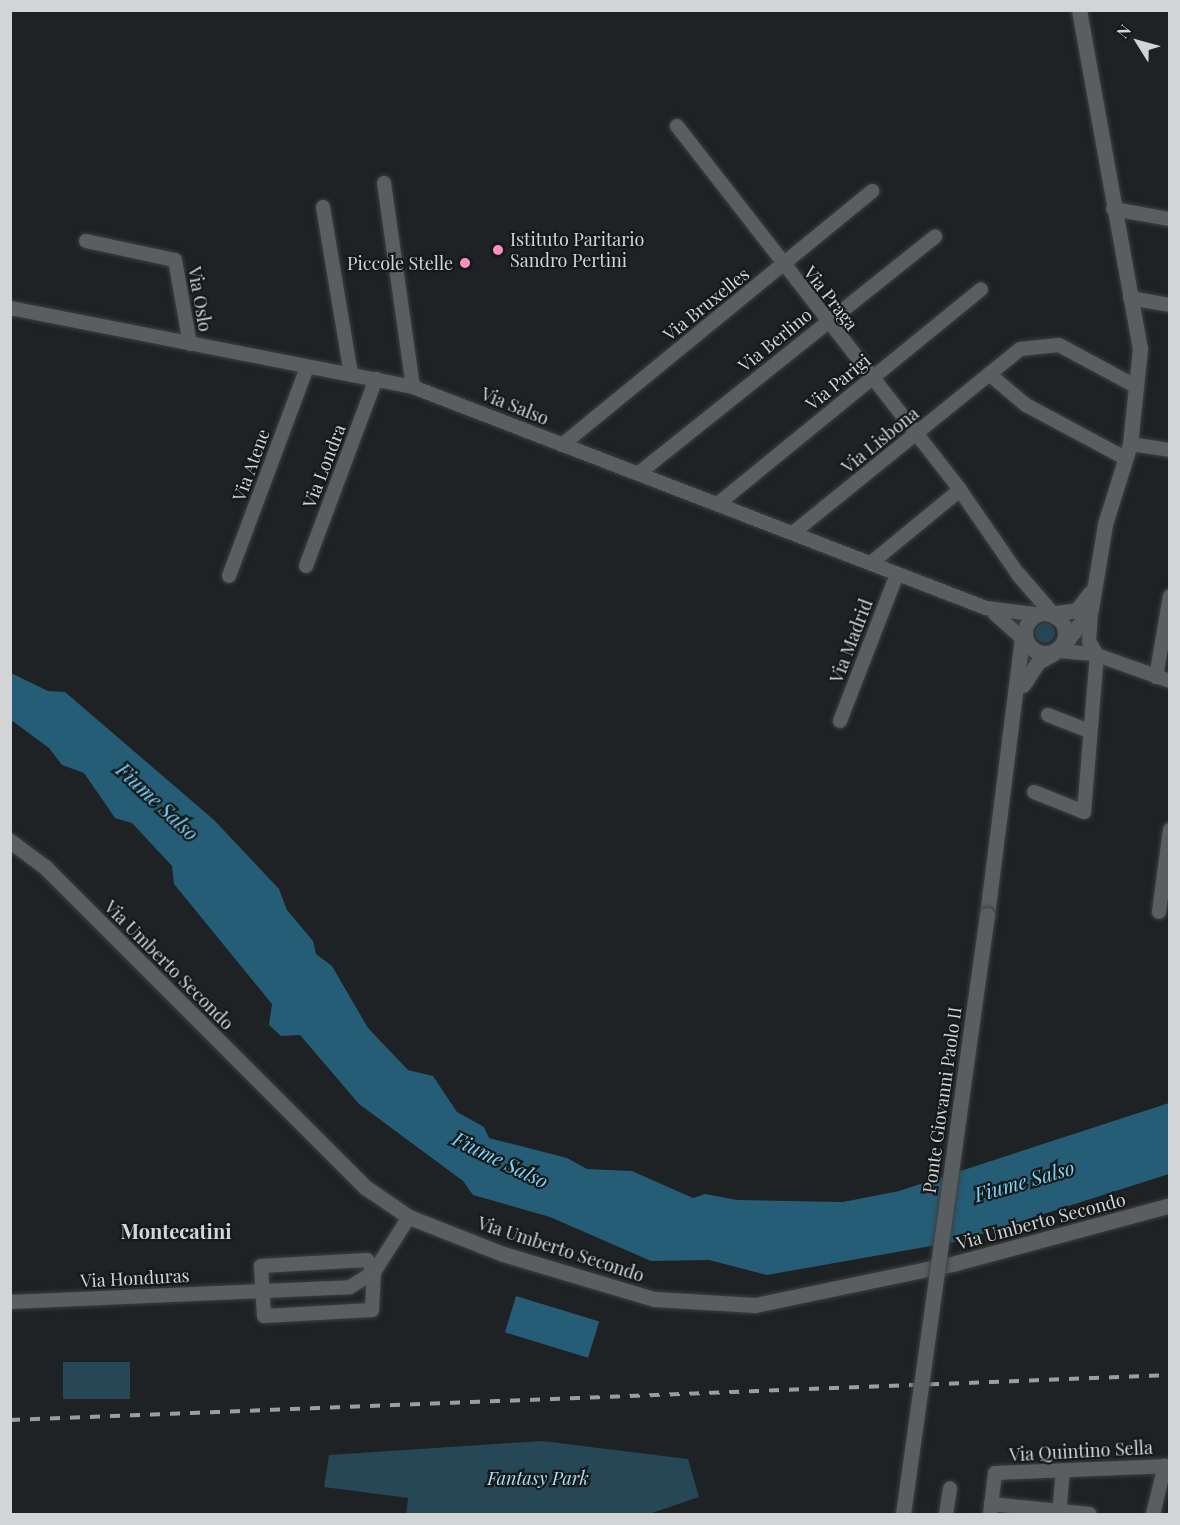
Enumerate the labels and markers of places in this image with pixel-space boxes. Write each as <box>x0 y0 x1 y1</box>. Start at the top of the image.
place label: Istituto Paritario Sandro Pertini <box>510 229 644 272</box>
marker: Istituto Paritario Sandro Pertini <box>491 243 505 257</box>
place label: Piccole Stelle <box>347 252 453 274</box>
marker: Piccole Stelle <box>458 256 472 270</box>

